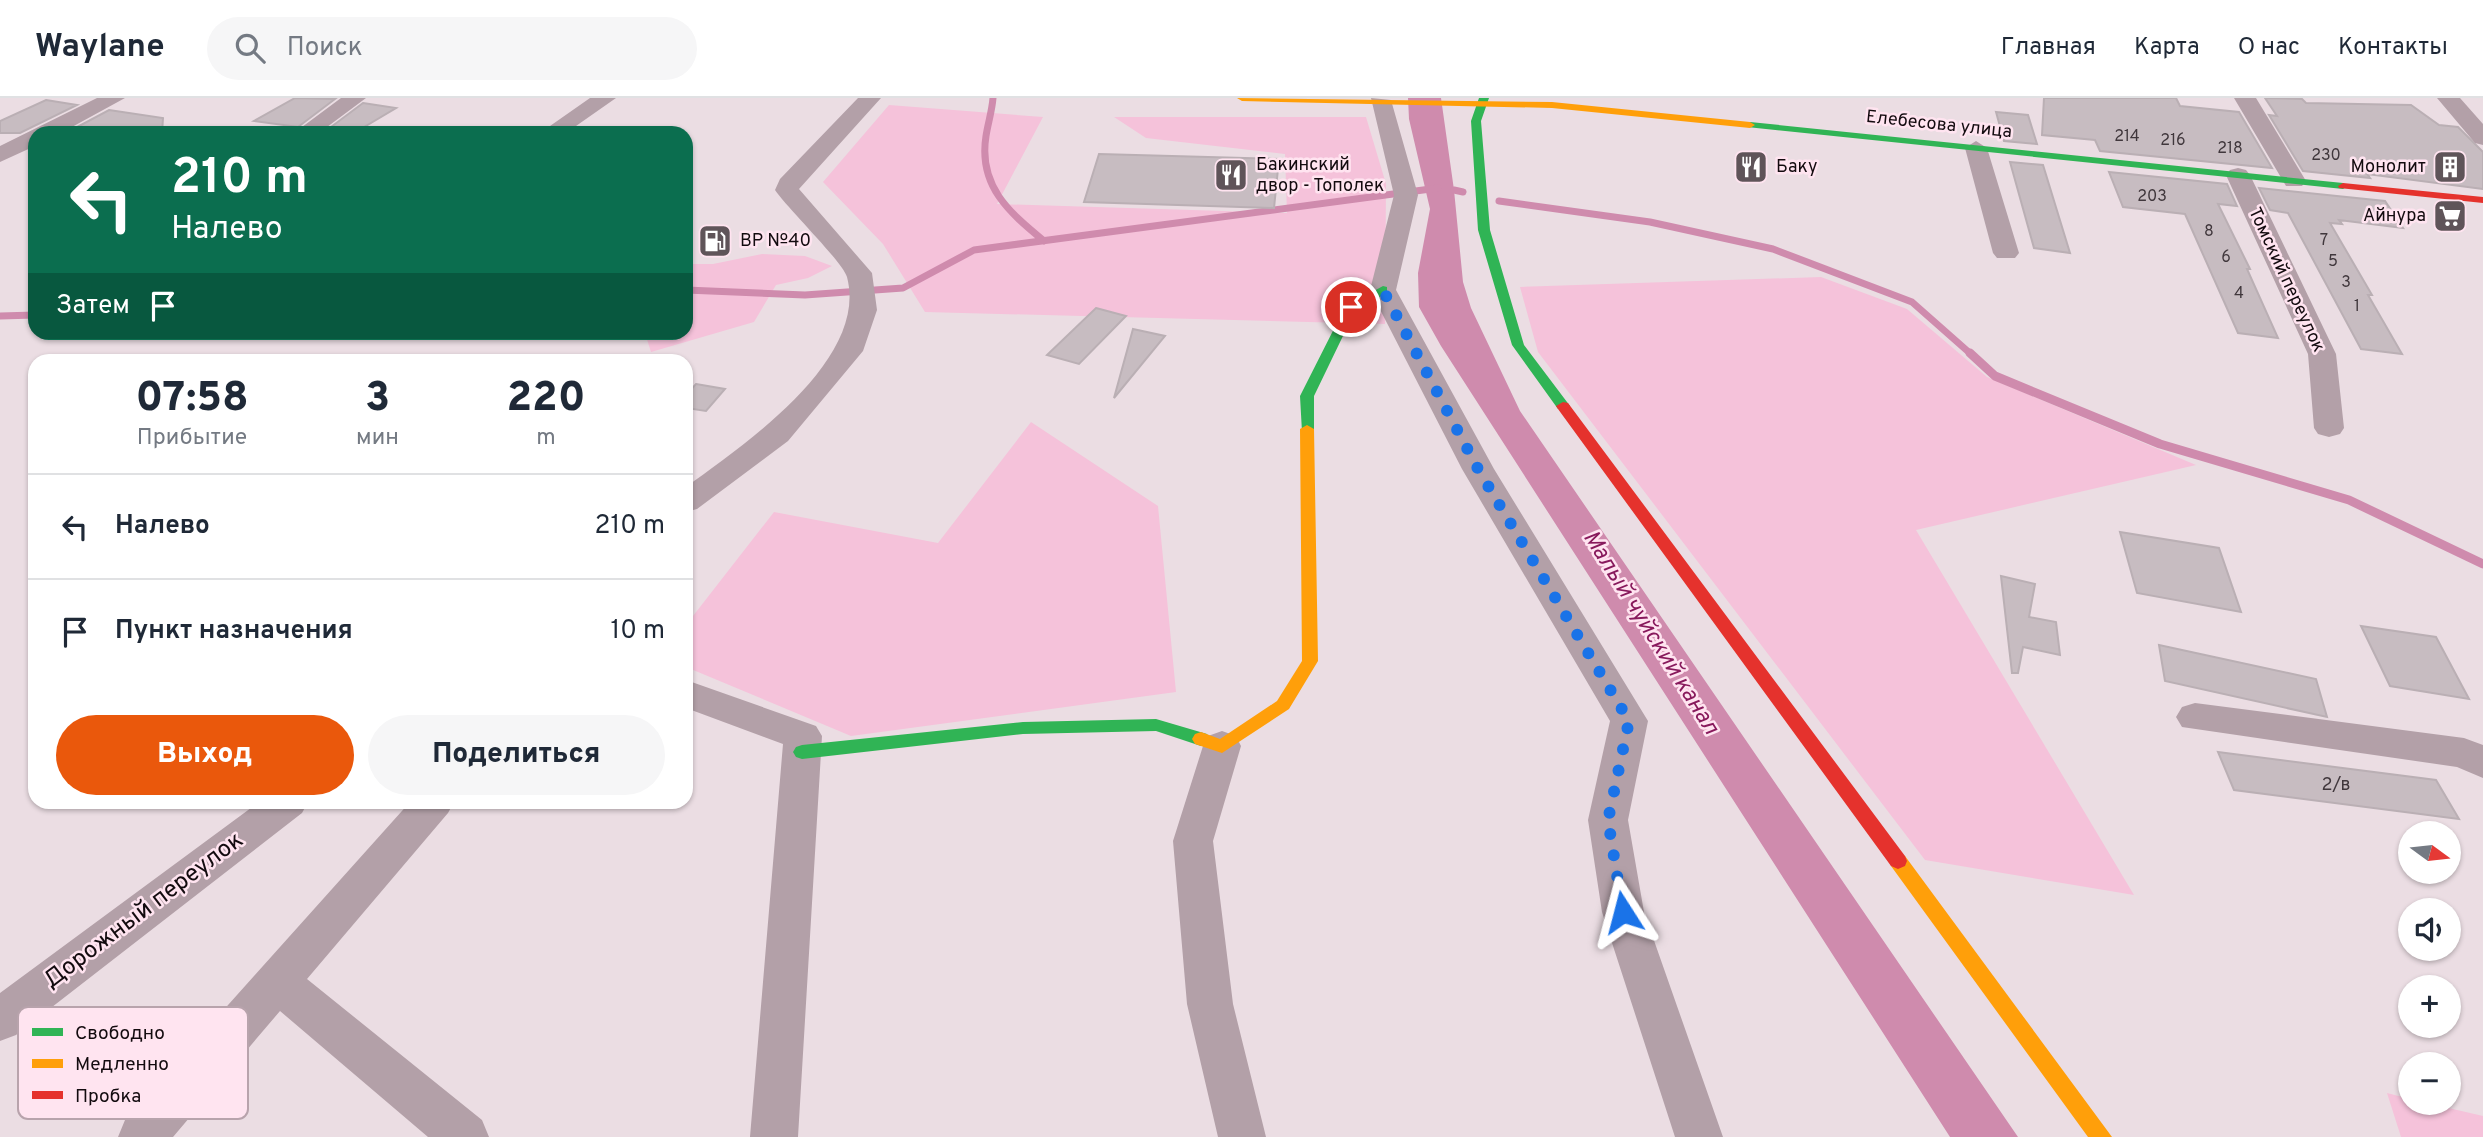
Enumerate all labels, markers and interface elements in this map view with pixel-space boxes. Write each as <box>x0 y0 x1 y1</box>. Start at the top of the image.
search box <box>207 17 697 80</box>
text: Waylane <box>35 27 165 69</box>
icon: search <box>231 29 269 67</box>
text: Поиск <box>287 32 363 65</box>
text: Главная <box>2001 33 2096 63</box>
text: Карта <box>2134 33 2200 63</box>
text: О нас <box>2238 33 2300 63</box>
text: Контакты <box>2338 33 2448 63</box>
street label: Елебесова улица <box>1865 106 2013 144</box>
house number: 214 <box>2114 127 2140 147</box>
house number: 216 <box>2160 131 2186 151</box>
house number: 218 <box>2217 139 2243 159</box>
house number: 230 <box>2311 146 2341 166</box>
restaurant icon: Баку <box>1732 148 1770 186</box>
building icon: Монолит <box>2431 148 2469 186</box>
text: 210 m <box>171 149 308 211</box>
icon: left <box>56 154 147 245</box>
place label: Бакинский двор - Тополек <box>1256 154 1384 198</box>
restaurant icon: Бакинский двор - Тополек <box>1212 156 1250 194</box>
place label: Баку <box>1776 156 1817 179</box>
place label: Монолит <box>2351 156 2426 179</box>
house number: 203 <box>2137 187 2167 207</box>
supermarket icon: Айнура <box>2431 197 2469 235</box>
street label: Томский переулок <box>2242 204 2330 356</box>
place label: Айнура <box>2363 205 2426 228</box>
text: Налево <box>171 210 283 250</box>
fuel station icon: BP №40 <box>696 222 734 260</box>
house number: 8 <box>2204 222 2214 242</box>
place label: BP №40 <box>740 230 811 253</box>
house number: 7 <box>2320 231 2328 251</box>
house number: 6 <box>2221 248 2231 268</box>
house number: 5 <box>2328 252 2338 272</box>
house number: 3 <box>2341 273 2351 293</box>
pin <box>1321 277 1381 337</box>
house number: 4 <box>2234 284 2244 304</box>
icon: arrive <box>144 287 182 325</box>
icon: arrive <box>1332 288 1370 326</box>
text: Затем <box>56 290 130 323</box>
house number: 1 <box>2354 297 2360 317</box>
text: 07:58 <box>135 373 249 426</box>
text: 3 <box>365 373 390 426</box>
text: 220 <box>506 373 586 426</box>
text: Прибытие <box>137 424 247 453</box>
text: мин <box>356 424 399 453</box>
text: m <box>536 424 556 453</box>
icon: left <box>56 508 94 546</box>
text: Налево <box>115 510 210 543</box>
text: 210 m <box>595 510 665 543</box>
water label: Малый чуйский канал <box>1575 526 1725 741</box>
icon: arrive <box>56 613 94 651</box>
text: Пункт назначения <box>115 615 353 648</box>
text: 10 m <box>610 615 665 648</box>
button: Выход <box>56 715 354 795</box>
button: Поделиться <box>368 715 665 795</box>
house number: 2/в <box>2321 774 2351 797</box>
north arrow <box>2398 821 2460 884</box>
map controls <box>2398 821 2461 1115</box>
street label: Дорожный переулок <box>38 826 250 996</box>
position arrow <box>1586 875 1660 949</box>
button: sound <box>2398 898 2461 961</box>
button: + <box>2398 975 2461 1038</box>
legend <box>18 1007 248 1119</box>
text: Свободно <box>75 1022 165 1046</box>
button: − <box>2398 1052 2461 1115</box>
text: Медленно <box>75 1053 169 1077</box>
text: Пробка <box>75 1085 141 1109</box>

